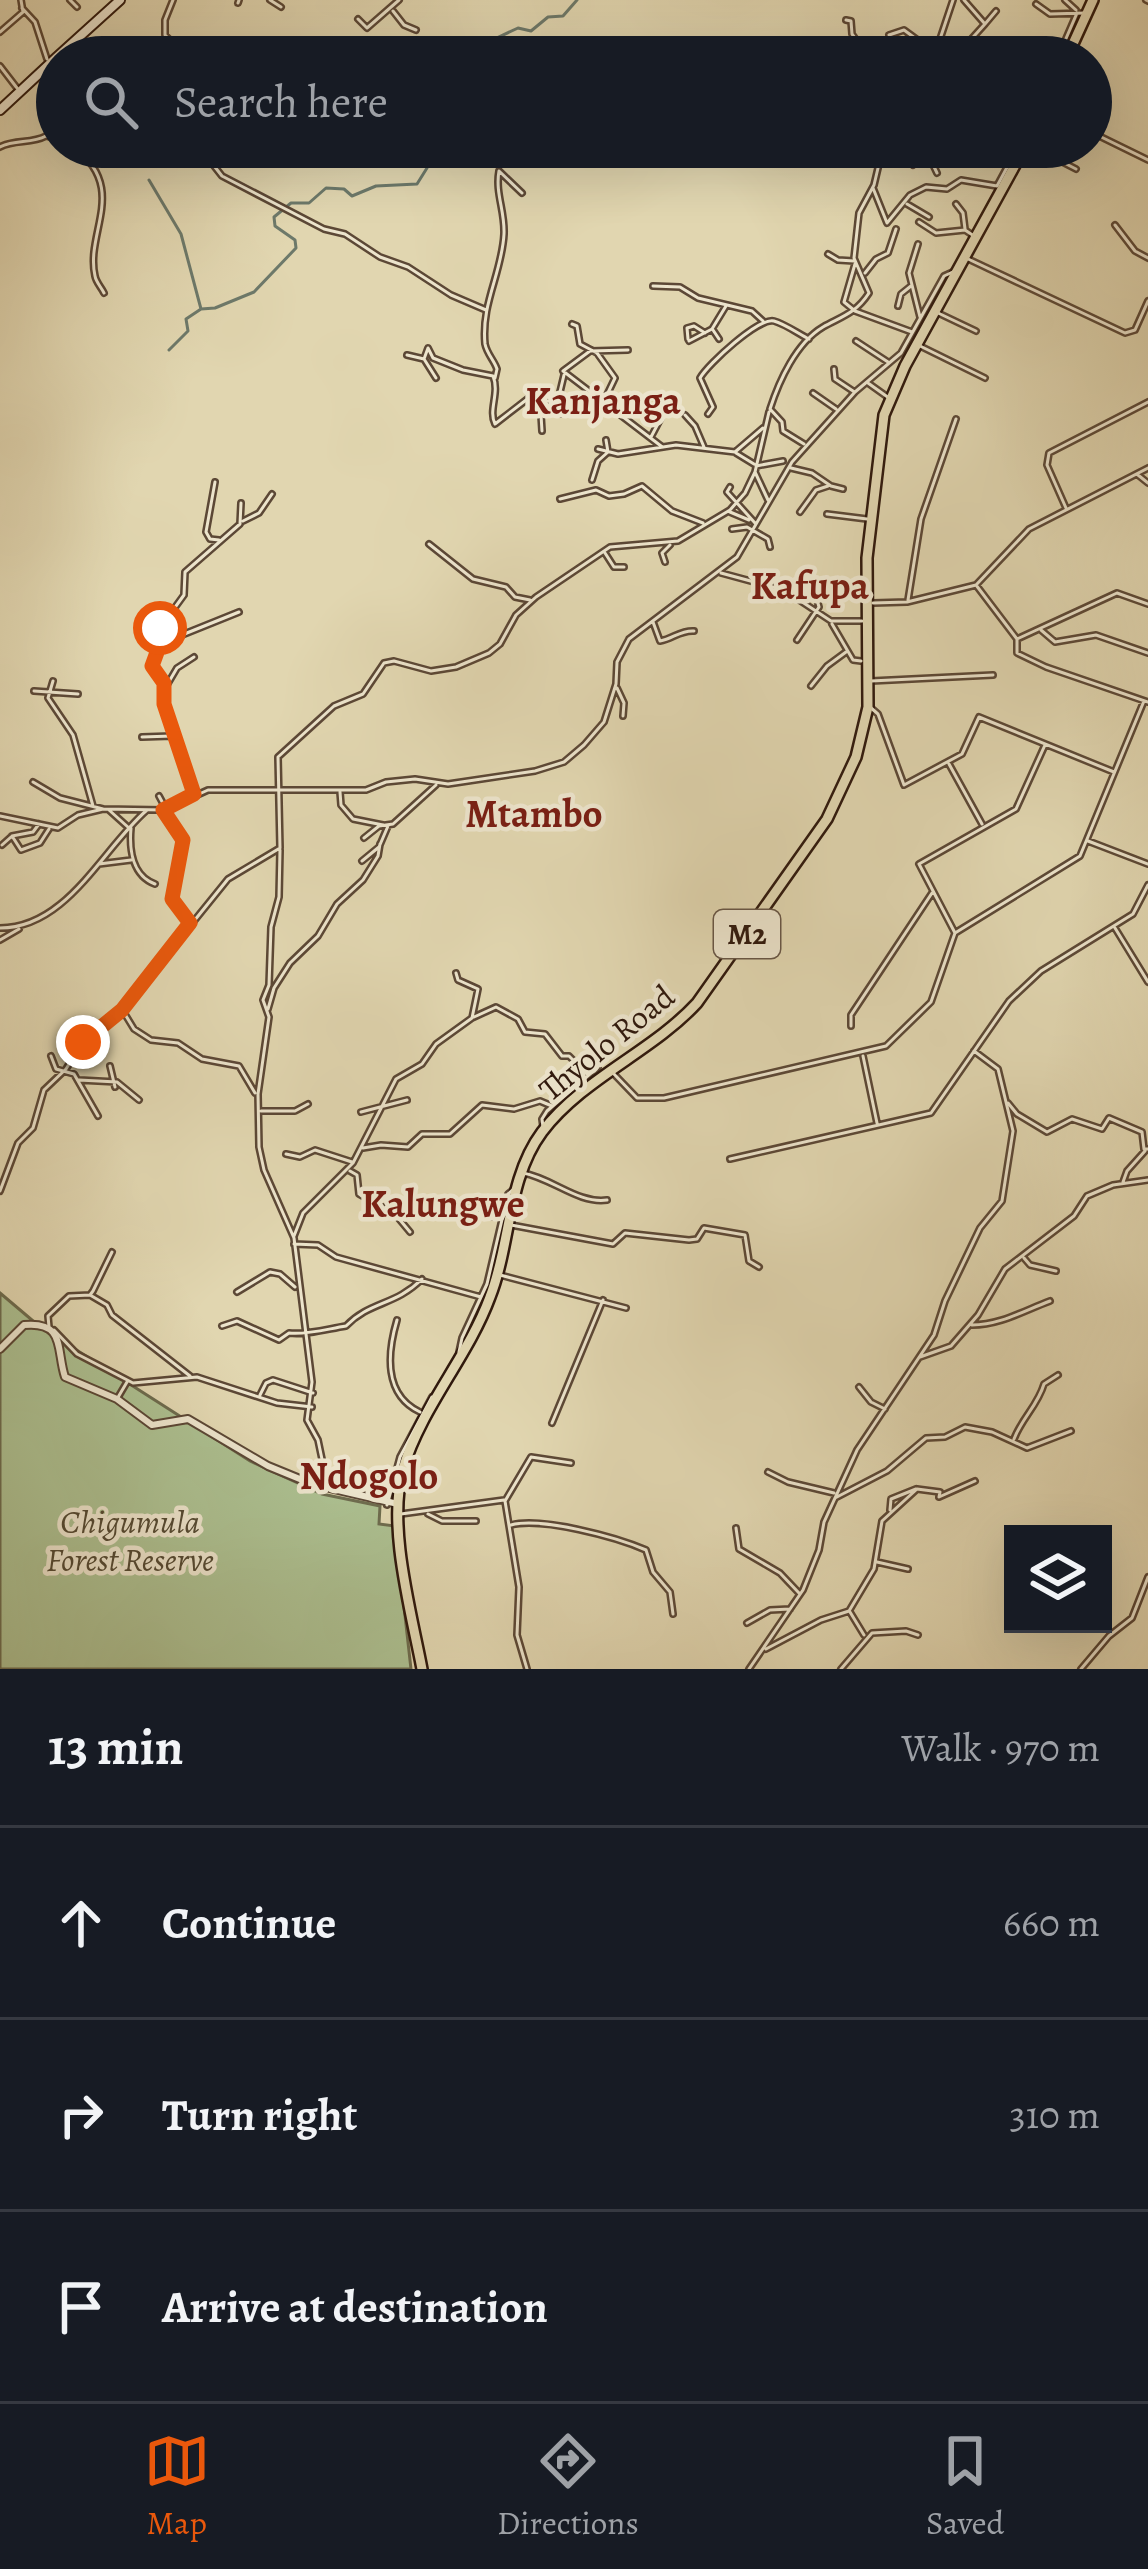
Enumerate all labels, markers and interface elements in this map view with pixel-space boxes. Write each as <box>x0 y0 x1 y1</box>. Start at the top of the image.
search box <box>36 36 1112 168</box>
icon: search <box>78 69 144 135</box>
text: Search here <box>174 71 388 133</box>
district label: Kanjanga <box>525 374 681 427</box>
district label: Kafupa <box>751 559 869 612</box>
route start <box>133 601 187 655</box>
district label: Mtambo <box>465 787 603 840</box>
road number: M2 <box>714 910 780 958</box>
street label: Thyolo Road <box>529 974 684 1111</box>
route end <box>56 1015 110 1069</box>
district label: Kalungwe <box>361 1177 525 1230</box>
district label: Ndogolo <box>300 1449 438 1502</box>
park label: Chigumula Forest Reserve <box>46 1499 214 1582</box>
map controls <box>1004 1525 1112 1633</box>
button: layers <box>1004 1525 1112 1633</box>
text: 13 min <box>48 1712 183 1782</box>
text: Walk · 970 m <box>901 1721 1100 1774</box>
icon: ahead <box>48 1890 114 1956</box>
text: Continue <box>162 1892 336 1954</box>
text: 660 m <box>1003 1896 1100 1949</box>
icon: right <box>48 2082 114 2148</box>
text: Turn right <box>162 2084 357 2146</box>
text: 310 m <box>1009 2088 1100 2141</box>
icon: arrive <box>48 2274 114 2340</box>
text: Arrive at destination <box>162 2276 548 2338</box>
tab: Map <box>144 2428 210 2545</box>
tab: Directions <box>497 2428 639 2545</box>
tab: Saved <box>926 2428 1004 2545</box>

